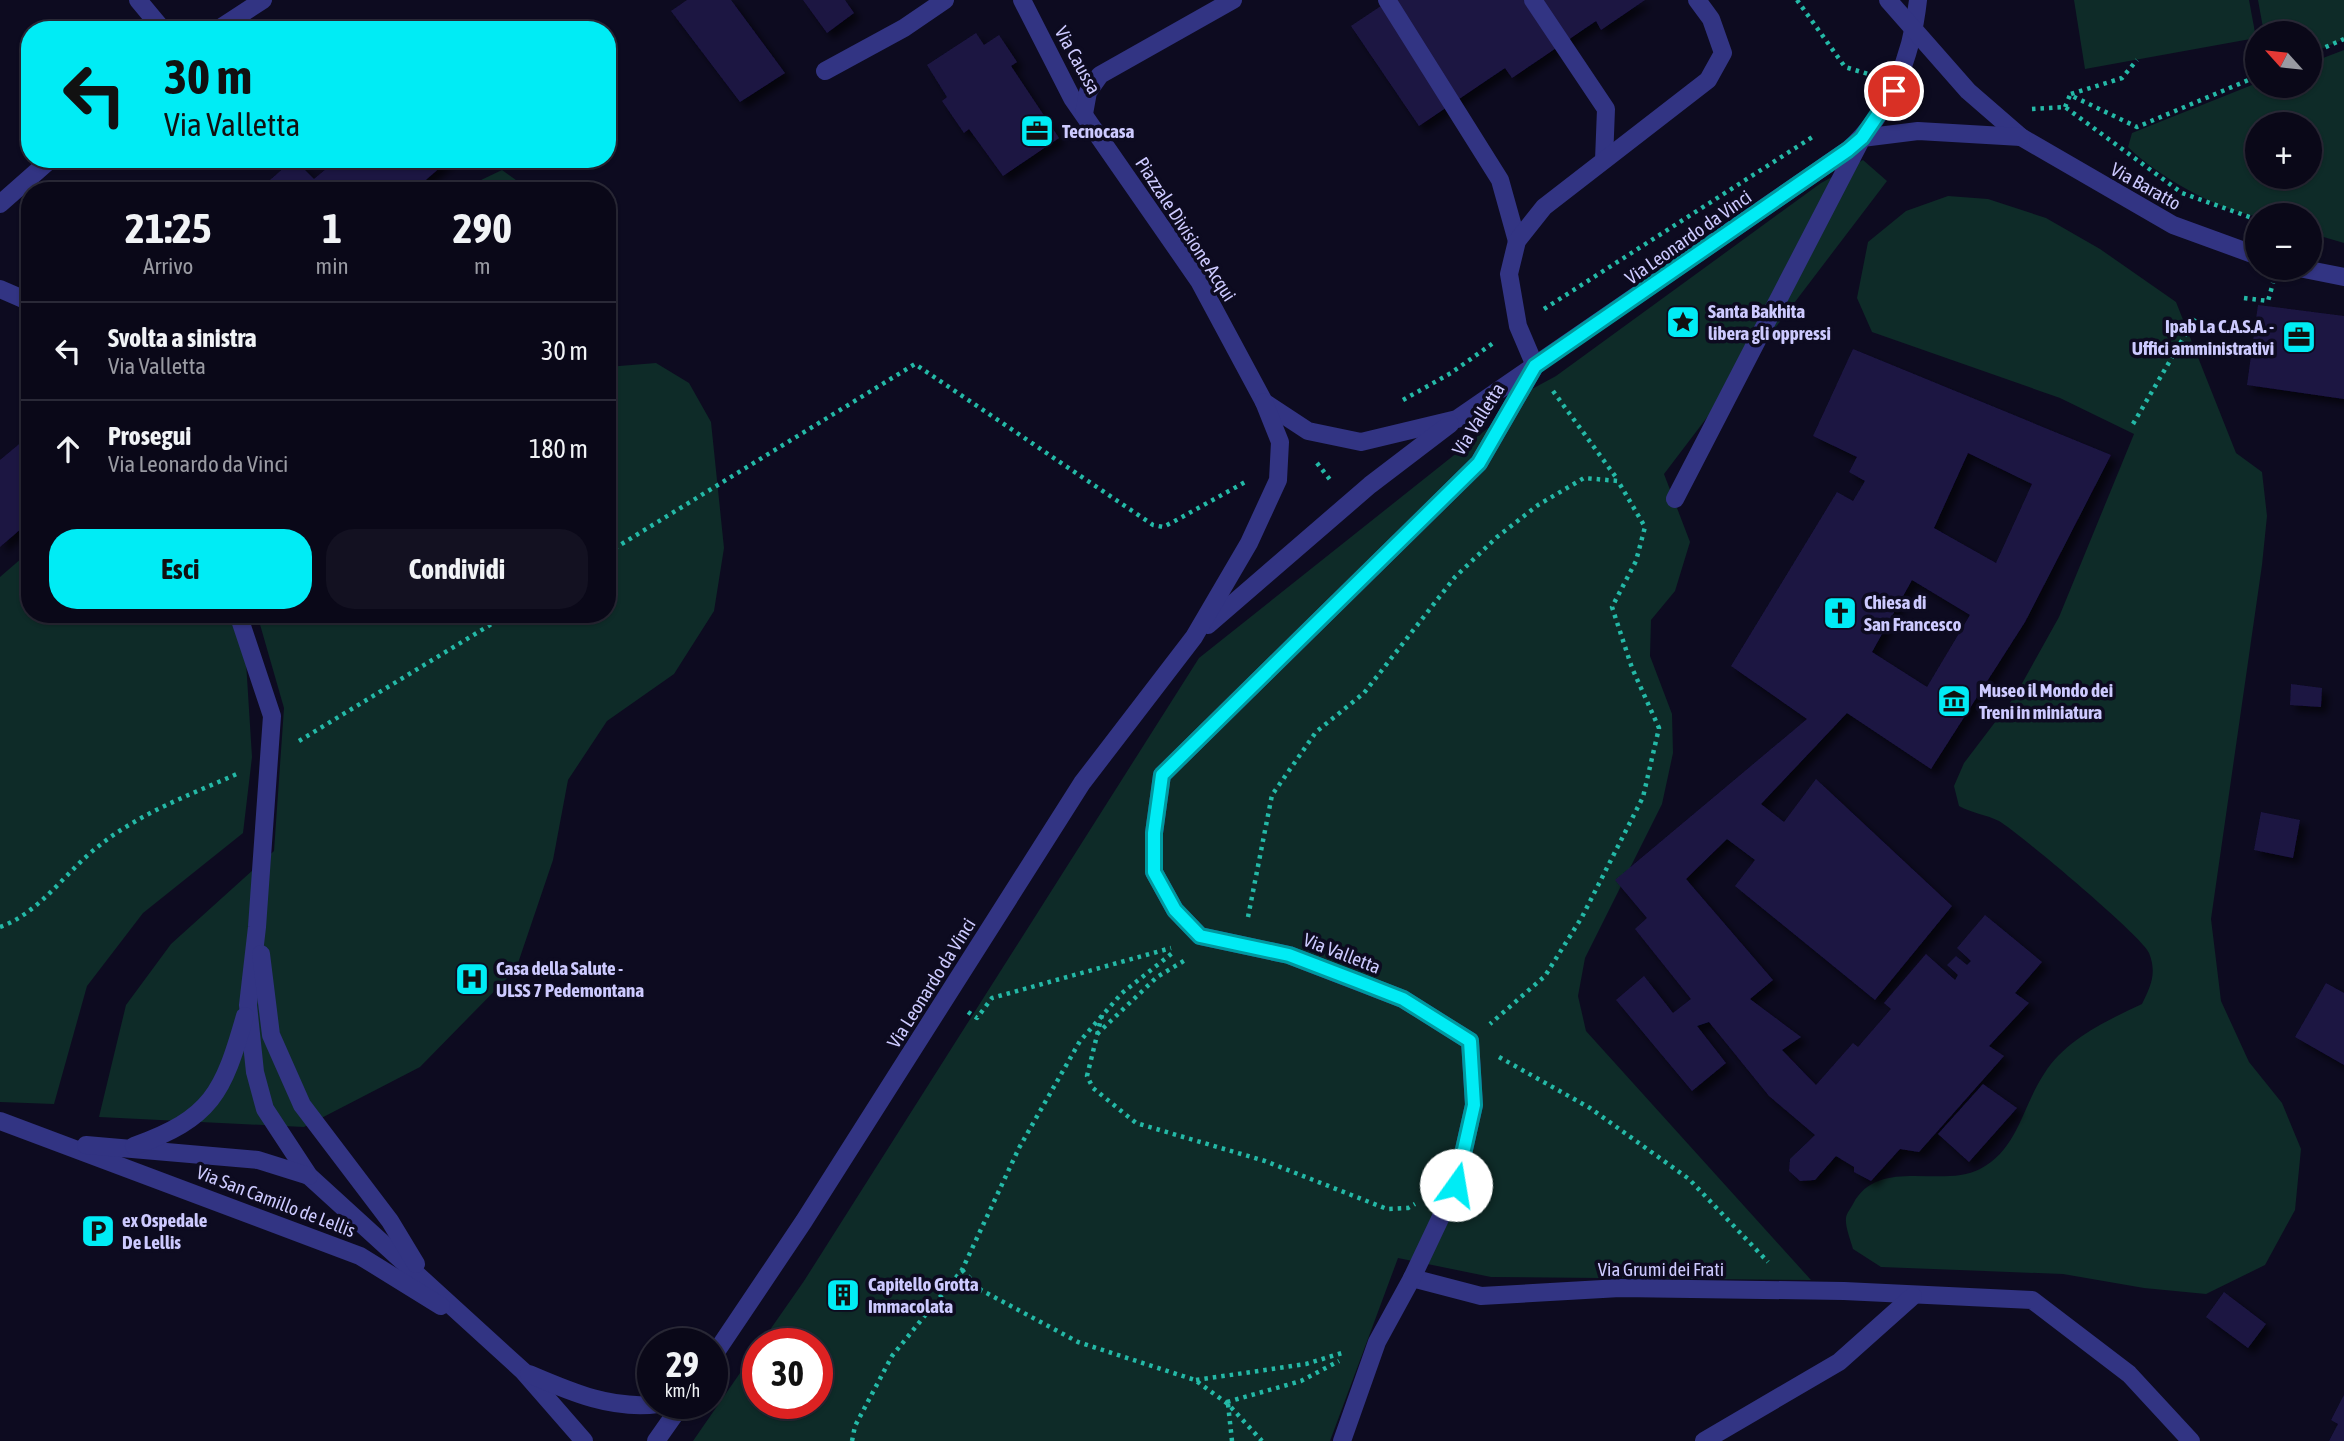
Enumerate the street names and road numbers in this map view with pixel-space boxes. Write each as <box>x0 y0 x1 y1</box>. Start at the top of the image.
street label: Via Caussa <box>1050 22 1106 98</box>
street label: Piazzale Divisione Acqui <box>1131 153 1241 305</box>
street label: Via Baratto <box>2107 158 2185 214</box>
street label: Via Leonardo da Vinci <box>1621 185 1755 289</box>
street label: Via Valletta <box>1447 379 1509 459</box>
street label: Via Leonardo da Vinci <box>882 914 980 1052</box>
street label: Via Valletta <box>1300 928 1384 978</box>
street label: Via San Camillo de Lellis <box>194 1161 359 1241</box>
street label: Via Grumi dei Frati <box>1598 1258 1724 1280</box>

